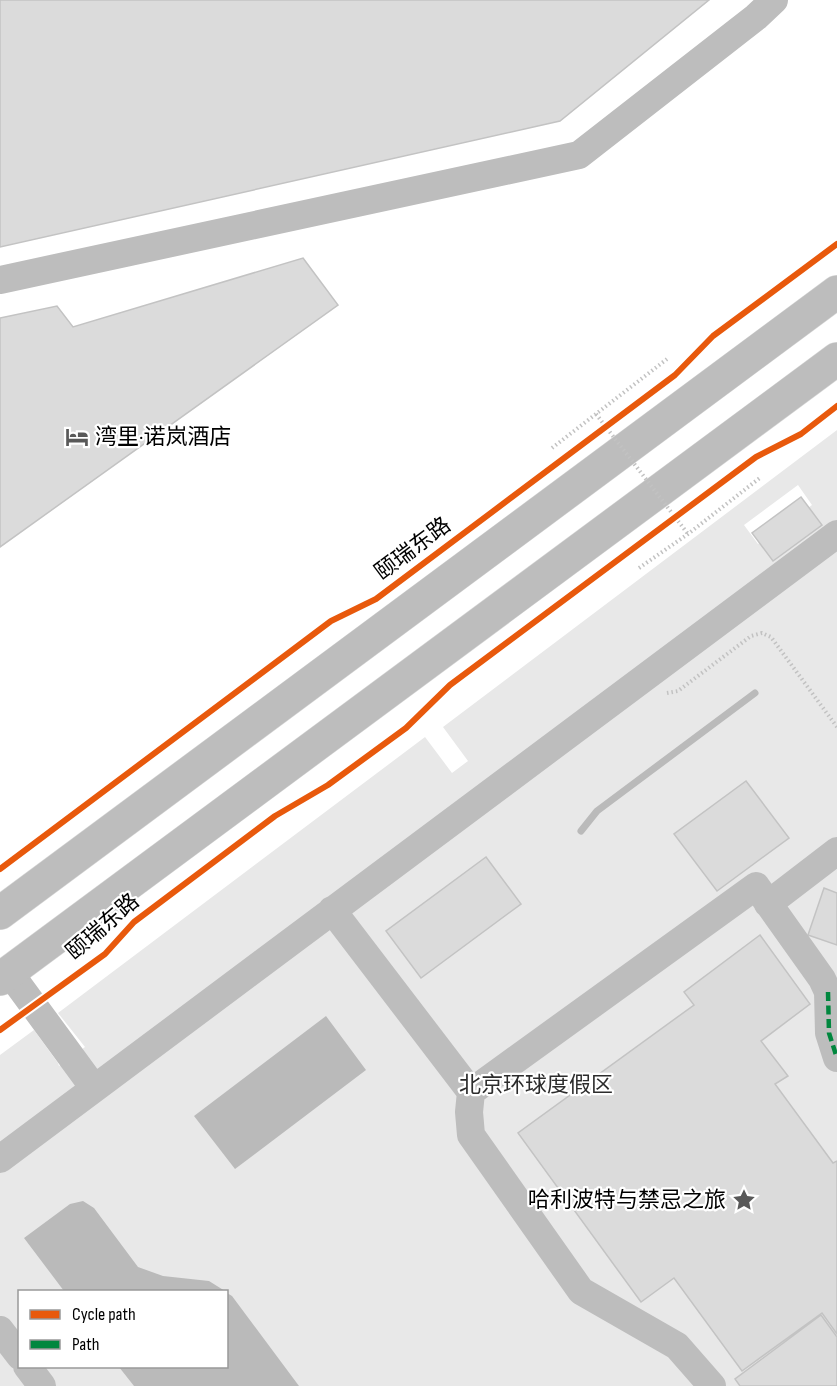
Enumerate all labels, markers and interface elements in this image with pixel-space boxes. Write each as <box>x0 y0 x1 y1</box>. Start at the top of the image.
hotel icon: 湾里·诺岚酒店 <box>64 424 90 450</box>
place label: 湾里·诺岚酒店 <box>95 424 231 451</box>
street label: 颐瑞东路 <box>370 512 456 586</box>
street label: 颐瑞东路 <box>61 888 145 966</box>
park label: 北京环球度假区 <box>459 1072 613 1099</box>
place label: 哈利波特与禁忌之旅 <box>528 1187 726 1214</box>
place icon: 哈利波特与禁忌之旅 <box>731 1187 757 1213</box>
legend <box>18 1290 228 1368</box>
text: Cycle path <box>72 1304 136 1325</box>
text: Path <box>72 1334 100 1355</box>

